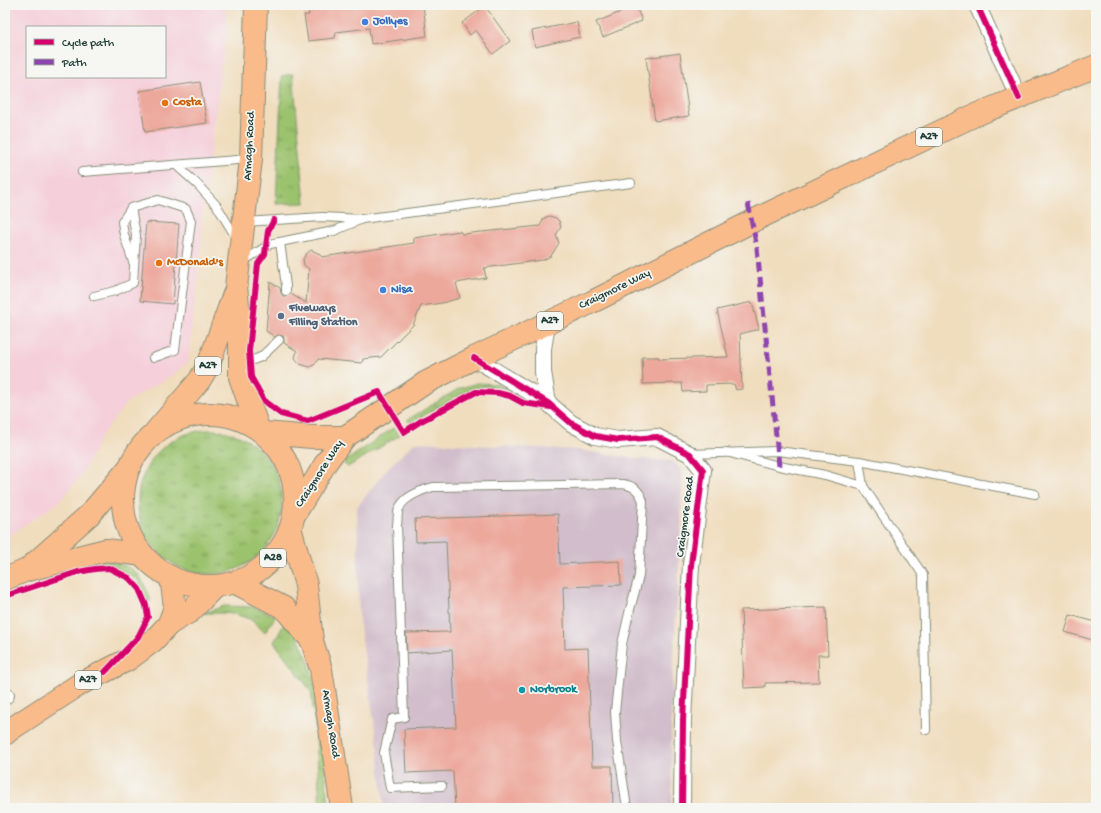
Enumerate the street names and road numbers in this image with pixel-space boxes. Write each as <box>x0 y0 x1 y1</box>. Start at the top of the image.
street label: Armagh Road <box>241 110 259 181</box>
road number: A27 <box>916 128 942 146</box>
street label: Craigmore Way <box>577 267 653 313</box>
road number: A27 <box>537 312 563 330</box>
road number: A27 <box>195 357 221 375</box>
street label: Craigmore Way <box>293 438 347 510</box>
street label: Craigmore Road <box>674 475 698 558</box>
road number: A28 <box>260 549 286 567</box>
road number: A27 <box>75 671 101 689</box>
street label: Armagh Road <box>318 689 342 760</box>

